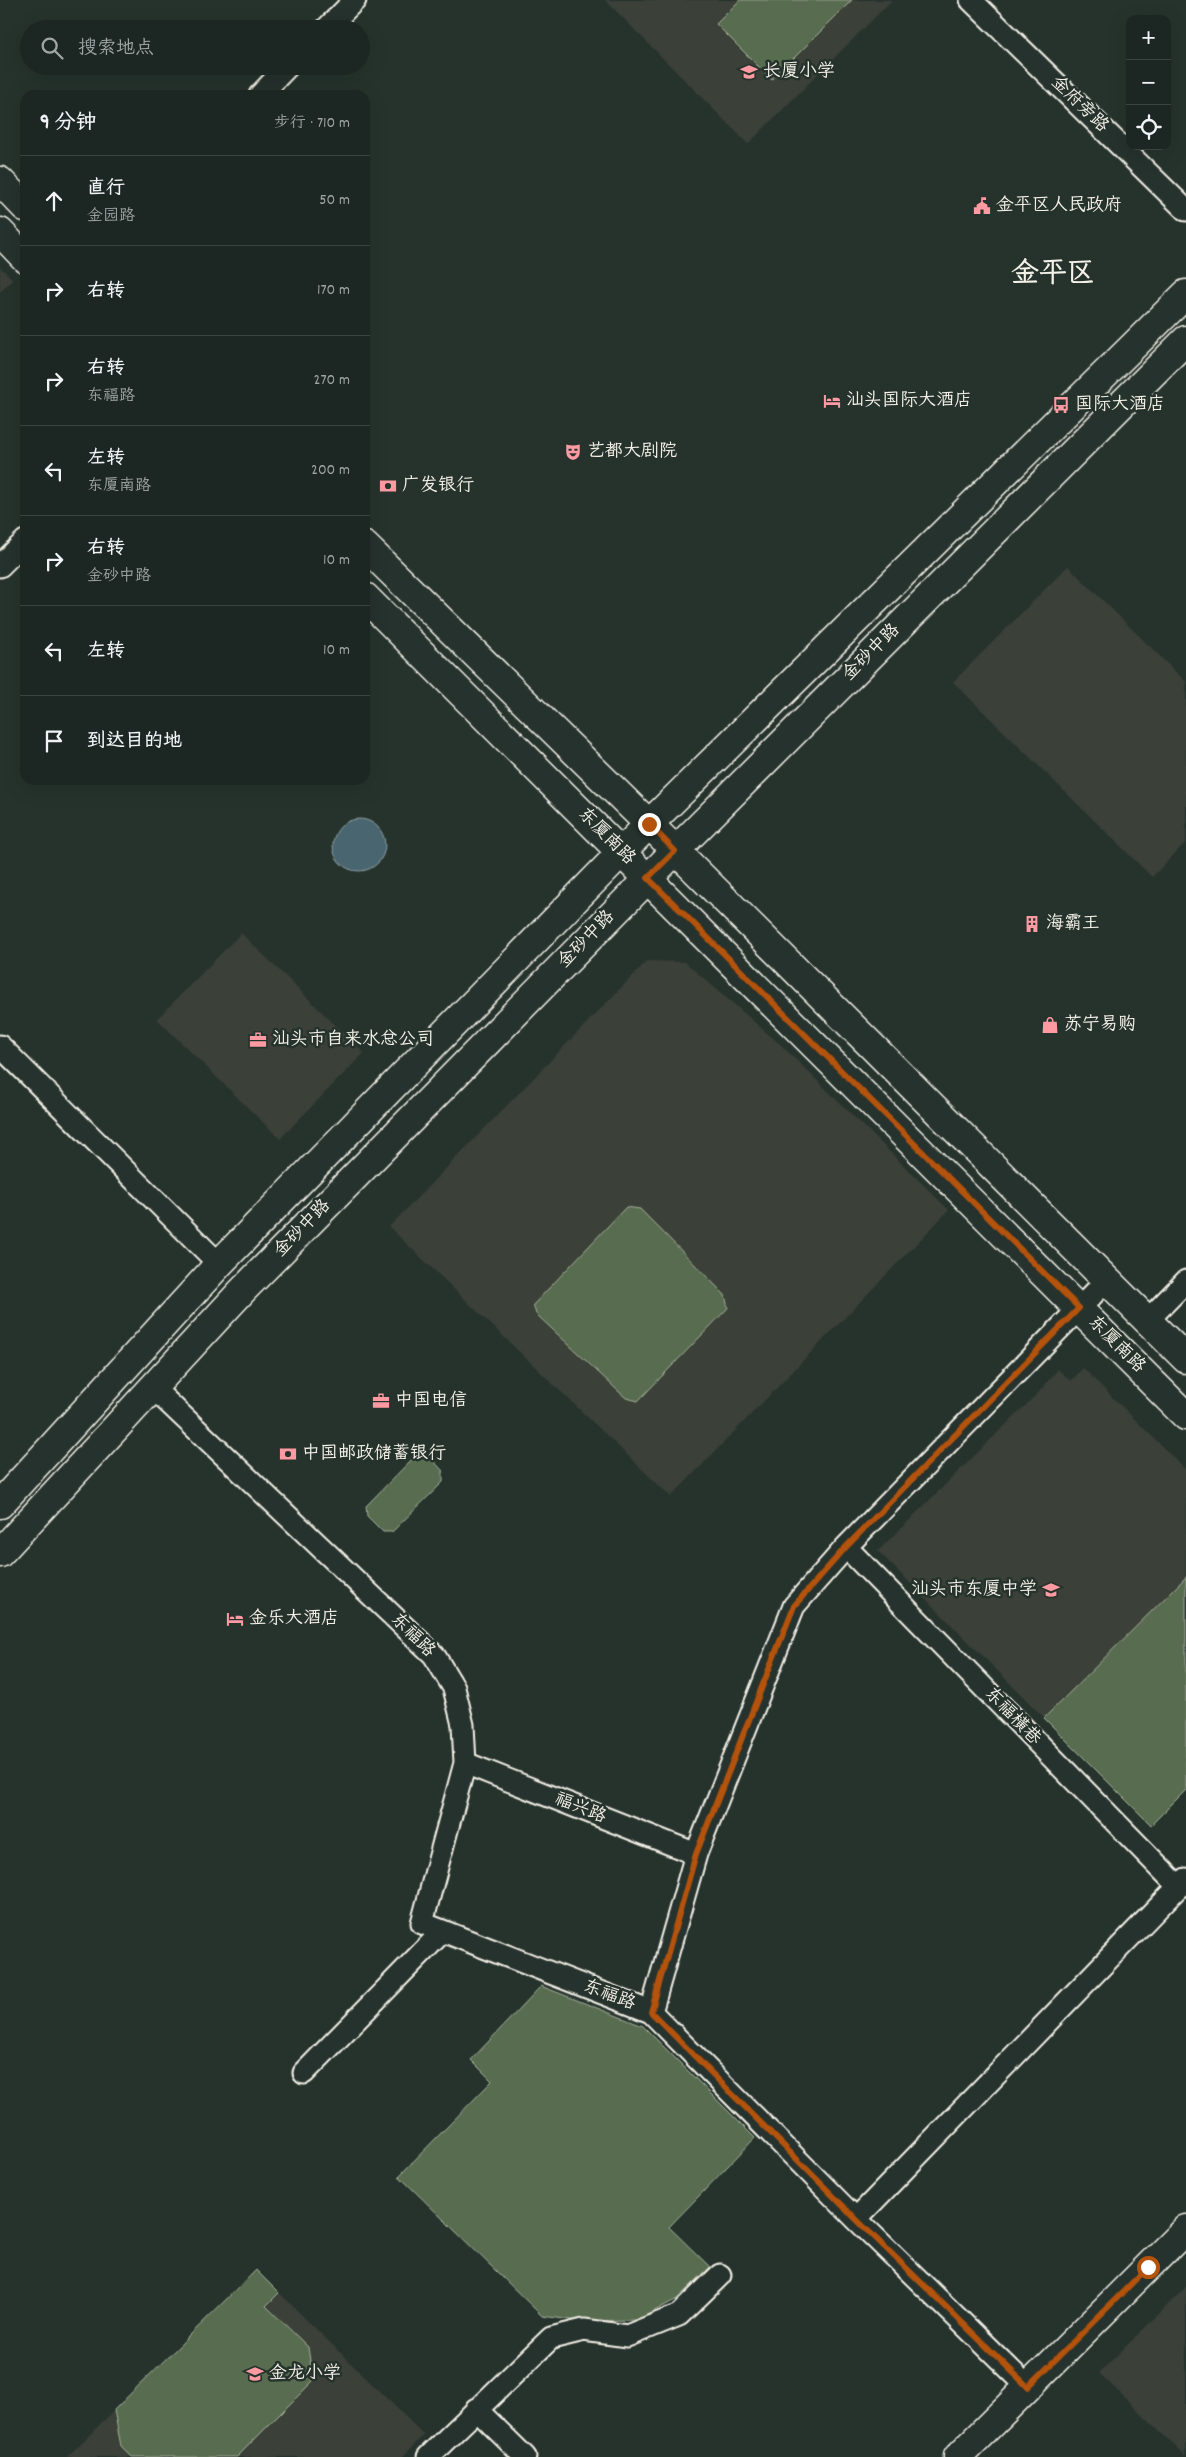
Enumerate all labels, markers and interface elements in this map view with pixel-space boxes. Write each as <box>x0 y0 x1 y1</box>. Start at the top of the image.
map controls <box>1126 15 1171 150</box>
button: + <box>1126 15 1171 60</box>
search box <box>20 20 370 75</box>
icon: search <box>38 34 66 62</box>
text: 搜索地点 <box>78 36 154 63</box>
place label: 长厦小学 <box>763 60 835 85</box>
button: − <box>1126 60 1171 105</box>
school or university icon: 长厦小学 <box>739 62 759 82</box>
street label: 金府旁路 <box>1044 71 1114 139</box>
button: locate <box>1126 105 1171 150</box>
text: 9 分钟 <box>40 109 96 139</box>
text: 步行 · 710 m <box>274 112 350 135</box>
text: 直行 <box>87 176 125 203</box>
icon: ahead <box>40 187 68 215</box>
text: 50 m <box>319 189 350 212</box>
place label: 金平区人民政府 <box>996 194 1122 219</box>
public building icon: 金平区人民政府 <box>972 196 992 216</box>
text: 金园路 <box>87 205 135 228</box>
district label: 金平区 <box>1011 256 1095 296</box>
icon: right <box>40 277 68 305</box>
text: 右转 <box>87 279 125 306</box>
text: 170 m <box>317 279 350 302</box>
text: 右转 <box>87 356 125 383</box>
icon: right <box>40 367 68 395</box>
text: 270 m <box>314 369 350 392</box>
text: 东福路 <box>87 385 135 408</box>
place label: 汕头国际大酒店 <box>846 389 972 414</box>
hotel icon: 汕头国际大酒店 <box>822 391 842 411</box>
place label: 国际大酒店 <box>1075 393 1165 418</box>
bus stop icon: 国际大酒店 <box>1051 395 1071 415</box>
place label: 艺都大剧院 <box>587 440 677 465</box>
theatre icon: 艺都大剧院 <box>563 442 583 462</box>
text: 左转 <box>87 446 125 473</box>
icon: left <box>40 457 68 485</box>
text: 200 m <box>311 459 350 482</box>
place label: 广发银行 <box>402 474 474 499</box>
text: 东厦南路 <box>87 475 151 498</box>
bank icon: 广发银行 <box>378 476 398 496</box>
text: 右转 <box>87 536 125 563</box>
icon: right <box>40 547 68 575</box>
text: 10 m <box>323 549 350 572</box>
text: 金砂中路 <box>87 565 151 588</box>
street label: 金砂中路 <box>838 619 906 687</box>
icon: left <box>40 637 68 665</box>
text: 左转 <box>87 639 125 666</box>
text: 10 m <box>323 639 350 662</box>
icon: arrive <box>40 727 68 755</box>
text: 到达目的地 <box>87 729 182 756</box>
street label: 东厦南路 <box>572 803 640 871</box>
route end <box>638 813 661 836</box>
street label: 金砂中路 <box>553 905 621 975</box>
place label: 海霸王 <box>1046 912 1100 937</box>
building icon: 海霸王 <box>1022 914 1042 934</box>
place label: 苏宁易购 <box>1064 1013 1136 1038</box>
shop icon: 苏宁易购 <box>1040 1015 1060 1035</box>
place label: 汕头市自来水总公司 <box>272 1028 434 1053</box>
office icon: 汕头市自来水总公司 <box>248 1030 268 1050</box>
street label: 金砂中路 <box>269 1194 337 1264</box>
street label: 东厦南路 <box>1082 1311 1150 1379</box>
place label: 中国电信 <box>395 1389 467 1414</box>
office icon: 中国电信 <box>371 1391 391 1411</box>
place label: 中国邮政储蓄银行 <box>302 1442 446 1467</box>
bank icon: 中国邮政储蓄银行 <box>278 1444 298 1464</box>
place label: 汕头市东厦中学 <box>911 1578 1037 1603</box>
school or university icon: 汕头市东厦中学 <box>1041 1580 1061 1600</box>
place label: 金乐大酒店 <box>249 1607 339 1632</box>
street label: 东福路 <box>384 1608 440 1664</box>
hotel icon: 金乐大酒店 <box>225 1609 245 1629</box>
street label: 东福横巷 <box>978 1682 1046 1752</box>
street label: 福兴路 <box>550 1787 610 1831</box>
street label: 东福路 <box>579 1975 639 2017</box>
route start <box>1137 2256 1160 2279</box>
place label: 金龙小学 <box>269 2362 341 2387</box>
school or university icon: 金龙小学 <box>245 2364 265 2384</box>

